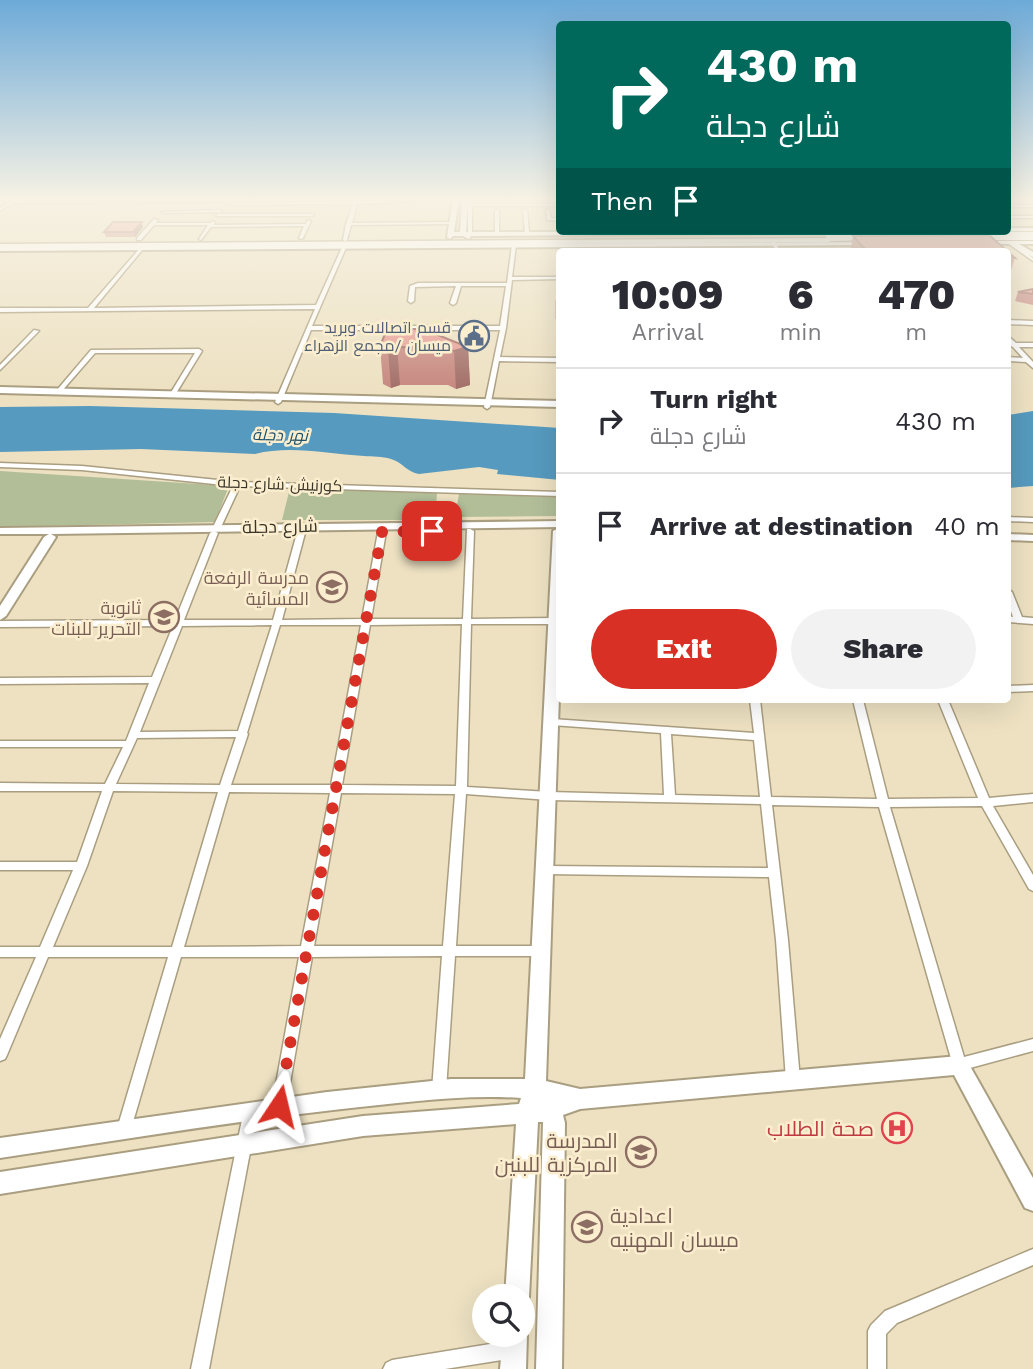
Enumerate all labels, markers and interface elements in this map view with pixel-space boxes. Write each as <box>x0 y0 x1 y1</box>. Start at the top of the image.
text: 430 m <box>706 36 858 94</box>
icon: right <box>591 49 682 140</box>
text: شارع دجلة <box>706 107 840 145</box>
icon: arrive <box>667 182 705 220</box>
text: Then <box>591 186 653 216</box>
text: 10:09 <box>612 270 724 319</box>
text: 6 <box>788 270 814 319</box>
text: 470 <box>877 270 955 319</box>
place label: قسم اتصالات وبريد ميسان /مجمع الزهراء <box>304 318 451 357</box>
public building icon: قسم اتصالات وبريد ميسان /مجمع الزهراء <box>457 319 491 353</box>
text: Arrival <box>632 319 704 346</box>
text: min <box>779 319 822 346</box>
text: m <box>905 319 927 346</box>
text: Turn right <box>650 384 777 414</box>
icon: right <box>591 402 629 440</box>
text: 430 m <box>895 406 976 436</box>
text: شارع دجلة <box>650 423 747 450</box>
water label: نهر دجلة <box>252 425 310 445</box>
street label: كورنيش شارع دجلة <box>217 472 343 498</box>
pin <box>402 501 462 561</box>
icon: arrive <box>591 507 629 545</box>
text: Arrive at destination <box>650 511 913 541</box>
text: 40 m <box>934 511 1000 541</box>
icon: arrive <box>413 512 451 550</box>
street label: شارع دجلة <box>242 515 318 539</box>
place label: مدرسة الرفعة المسائية <box>204 567 309 609</box>
school or university icon: مدرسة الرفعة المسائية <box>315 570 349 604</box>
place label: ثانوية التحرير للبنات <box>51 597 141 640</box>
school or university icon: ثانوية التحرير للبنات <box>147 600 181 634</box>
button: Exit <box>591 609 777 689</box>
button: Share <box>791 609 976 689</box>
position arrow <box>242 1069 316 1143</box>
hospital icon: صحة الطلاب <box>880 1111 914 1145</box>
place label: صحة الطلاب <box>767 1116 874 1141</box>
place label: المدرسة المركزية للبنين <box>495 1128 618 1178</box>
school or university icon: المدرسة المركزية للبنين <box>624 1135 658 1169</box>
place label: اعدادية ميسان المهنيه <box>610 1203 739 1253</box>
school or university icon: اعدادية ميسان المهنيه <box>570 1210 604 1244</box>
map controls <box>472 1284 535 1347</box>
button: search <box>472 1284 535 1347</box>

